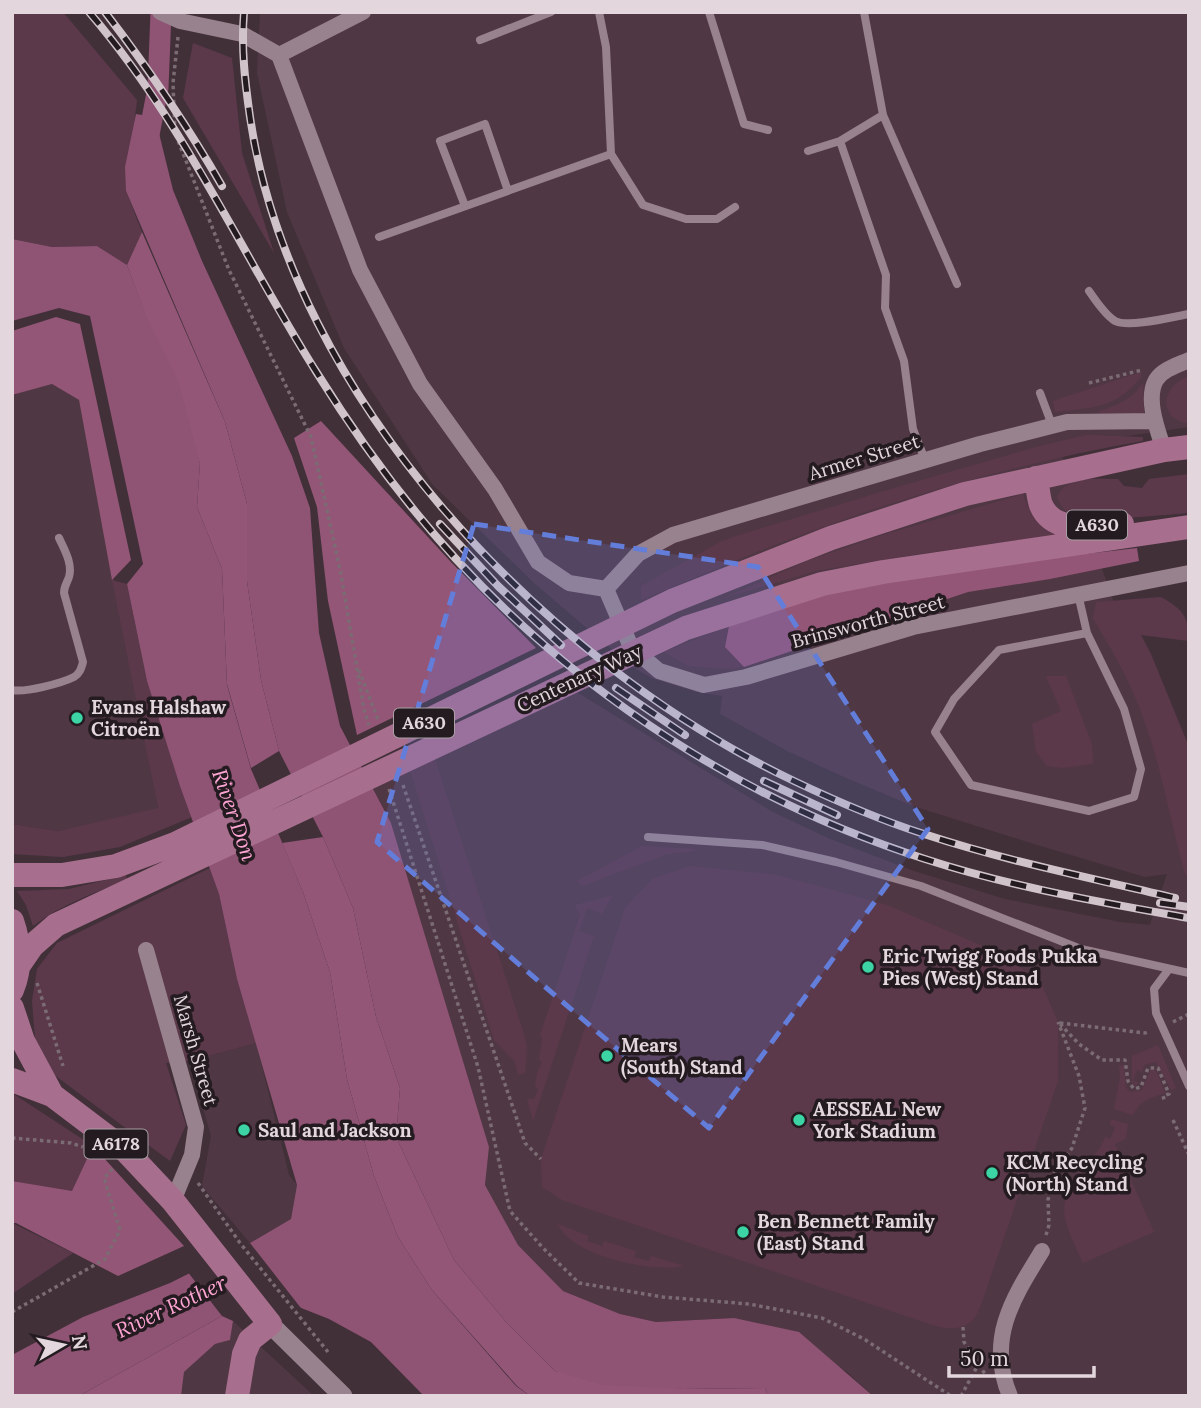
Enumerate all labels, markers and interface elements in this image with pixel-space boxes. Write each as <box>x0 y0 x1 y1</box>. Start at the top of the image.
street label: Armer Street <box>805 429 923 486</box>
road number: A630 <box>1067 510 1127 540</box>
street label: Brinsworth Street <box>789 589 948 653</box>
street label: Centenary Way <box>513 639 645 717</box>
place label: Evans Halshaw Citroën <box>91 695 227 741</box>
road number: A630 <box>394 708 454 738</box>
marker: Evans Halshaw Citroën <box>69 710 85 726</box>
water label: River Don <box>206 765 263 864</box>
place label: Eric Twigg Foods Pukka Pies (West) Stand <box>882 944 1097 991</box>
marker: Eric Twigg Foods Pukka Pies (West) Stand <box>860 959 876 975</box>
street label: Marsh Street <box>169 992 223 1109</box>
place label: Mears (South) Stand <box>621 1033 743 1080</box>
marker: Mears (South) Stand <box>599 1048 615 1064</box>
place label: AESSEAL New York Stadium <box>813 1097 942 1143</box>
marker: AESSEAL New York Stadium <box>791 1112 807 1128</box>
place label: Saul and Jackson <box>258 1118 412 1142</box>
marker: Saul and Jackson <box>236 1122 252 1138</box>
road number: A6178 <box>85 1129 148 1158</box>
place label: KCM Recycling (North) Stand <box>1006 1150 1145 1197</box>
marker: KCM Recycling (North) Stand <box>984 1165 1000 1181</box>
place label: Ben Bennett Family (East) Stand <box>757 1209 935 1256</box>
marker: Ben Bennett Family (East) Stand <box>735 1224 751 1240</box>
water label: River Rother <box>111 1269 231 1344</box>
north arrow <box>28 1310 98 1380</box>
text: N <box>67 1333 93 1352</box>
scale bar <box>949 1334 1094 1378</box>
text: 50 m <box>960 1345 1009 1372</box>

